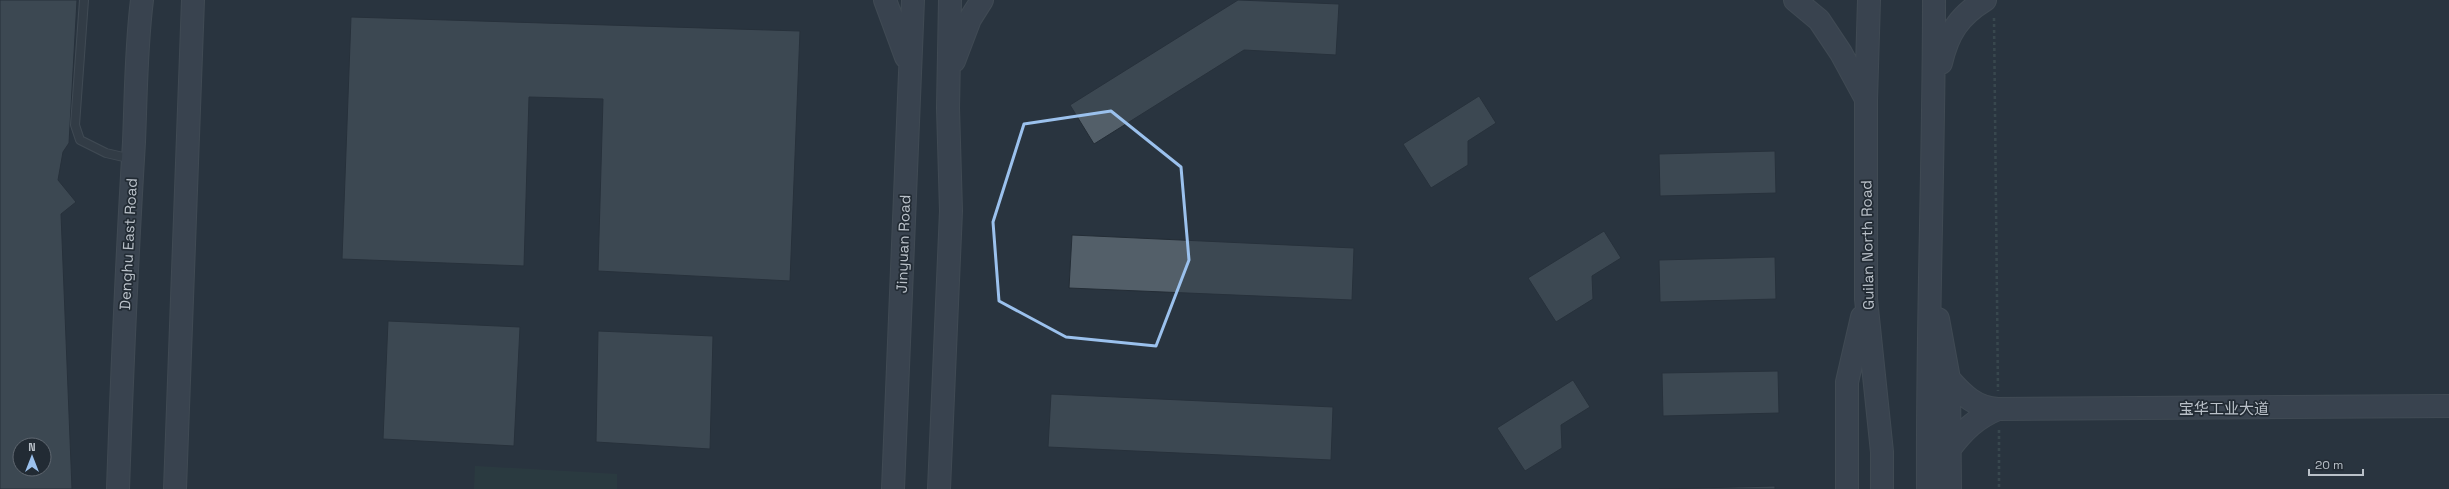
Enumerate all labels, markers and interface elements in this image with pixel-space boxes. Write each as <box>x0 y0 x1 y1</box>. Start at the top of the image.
street label: Denghu East Road <box>115 178 141 310</box>
street label: Guilan North Road <box>1856 180 1878 310</box>
street label: Jinyuan Road <box>892 194 914 294</box>
street label: 宝华工业大道 <box>2179 399 2269 418</box>
north arrow <box>12 437 52 477</box>
text: N <box>28 440 36 454</box>
scale bar <box>2309 451 2363 477</box>
text: 20 m <box>2315 457 2343 473</box>

